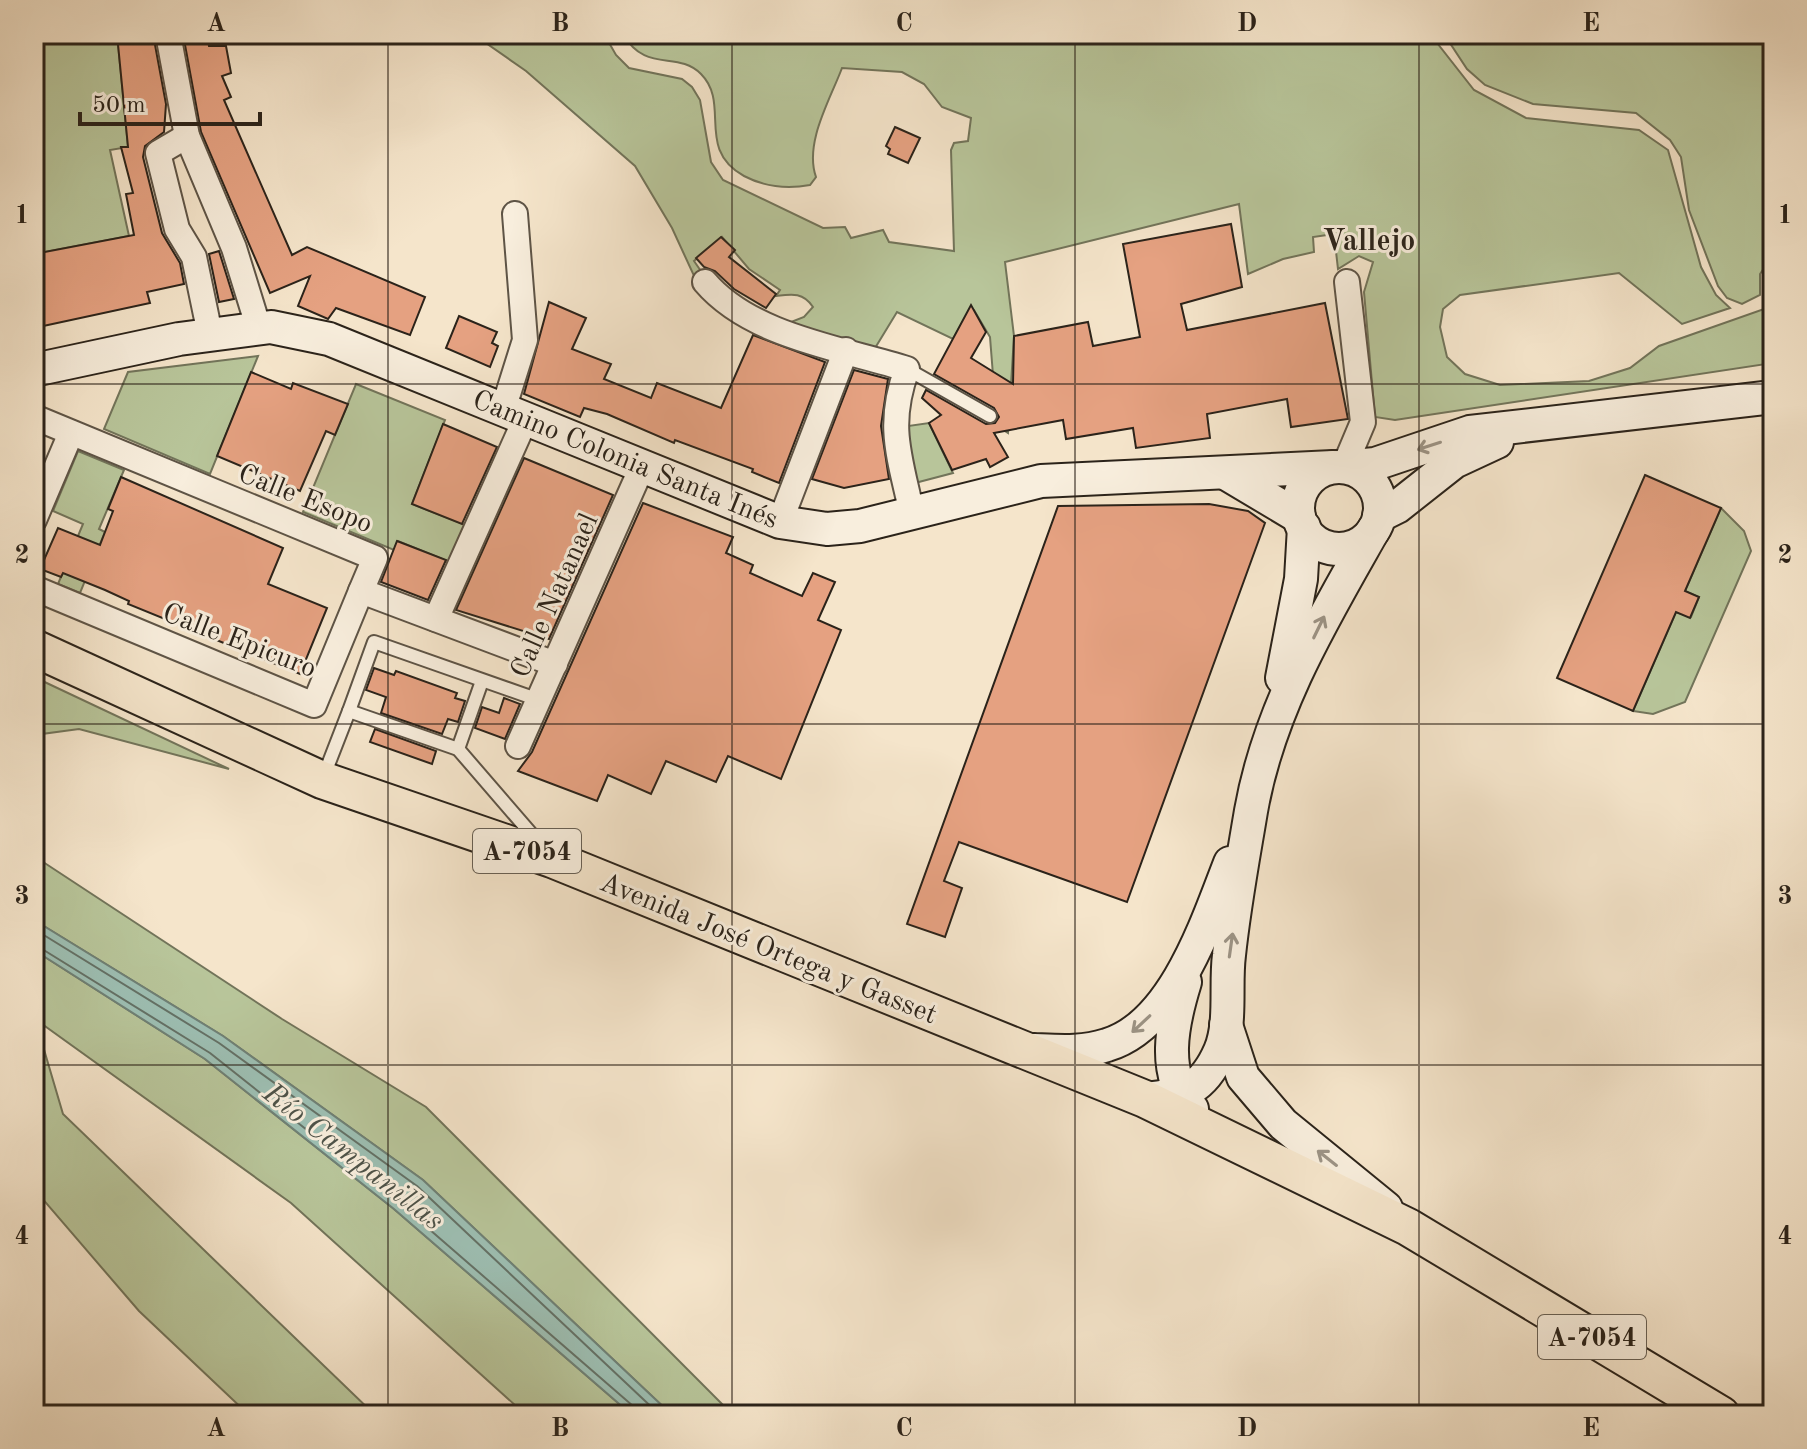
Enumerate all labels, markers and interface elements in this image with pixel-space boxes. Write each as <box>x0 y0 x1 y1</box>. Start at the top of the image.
text: A <box>206 11 226 37</box>
text: B <box>551 11 569 37</box>
text: C <box>895 11 913 37</box>
text: D <box>1237 11 1257 37</box>
text: E <box>1582 11 1600 37</box>
scale bar <box>80 76 260 126</box>
text: 50 m <box>92 94 146 118</box>
text: 1 <box>14 203 30 229</box>
text: 1 <box>1777 203 1793 229</box>
district label: Vallejo <box>1323 227 1415 257</box>
street label: Camino Colonia Santa Inés <box>468 387 782 535</box>
one-way arrow <box>1417 439 1442 454</box>
street label: Calle Esopo <box>234 460 376 539</box>
street label: Calle Natanael <box>507 510 604 683</box>
text: 2 <box>14 543 30 569</box>
text: 2 <box>1777 543 1793 569</box>
street label: Calle Epicuro <box>158 600 320 684</box>
one-way arrow <box>1312 615 1327 639</box>
road number: A-7054 <box>473 829 581 873</box>
street label: Avenida José Ortega y Gasset <box>595 869 940 1030</box>
text: 3 <box>14 884 30 910</box>
text: 3 <box>1777 884 1793 910</box>
one-way arrow <box>1224 932 1239 958</box>
one-way arrow <box>1131 1015 1151 1034</box>
water label: Río Campanillas <box>256 1077 449 1237</box>
one-way arrow <box>1317 1149 1338 1166</box>
text: 4 <box>14 1224 30 1250</box>
text: 4 <box>1777 1224 1793 1250</box>
road number: A-7054 <box>1538 1315 1646 1359</box>
text: A <box>206 1416 226 1442</box>
text: B <box>551 1416 569 1442</box>
text: C <box>895 1416 913 1442</box>
text: D <box>1237 1416 1257 1442</box>
text: E <box>1582 1416 1600 1442</box>

